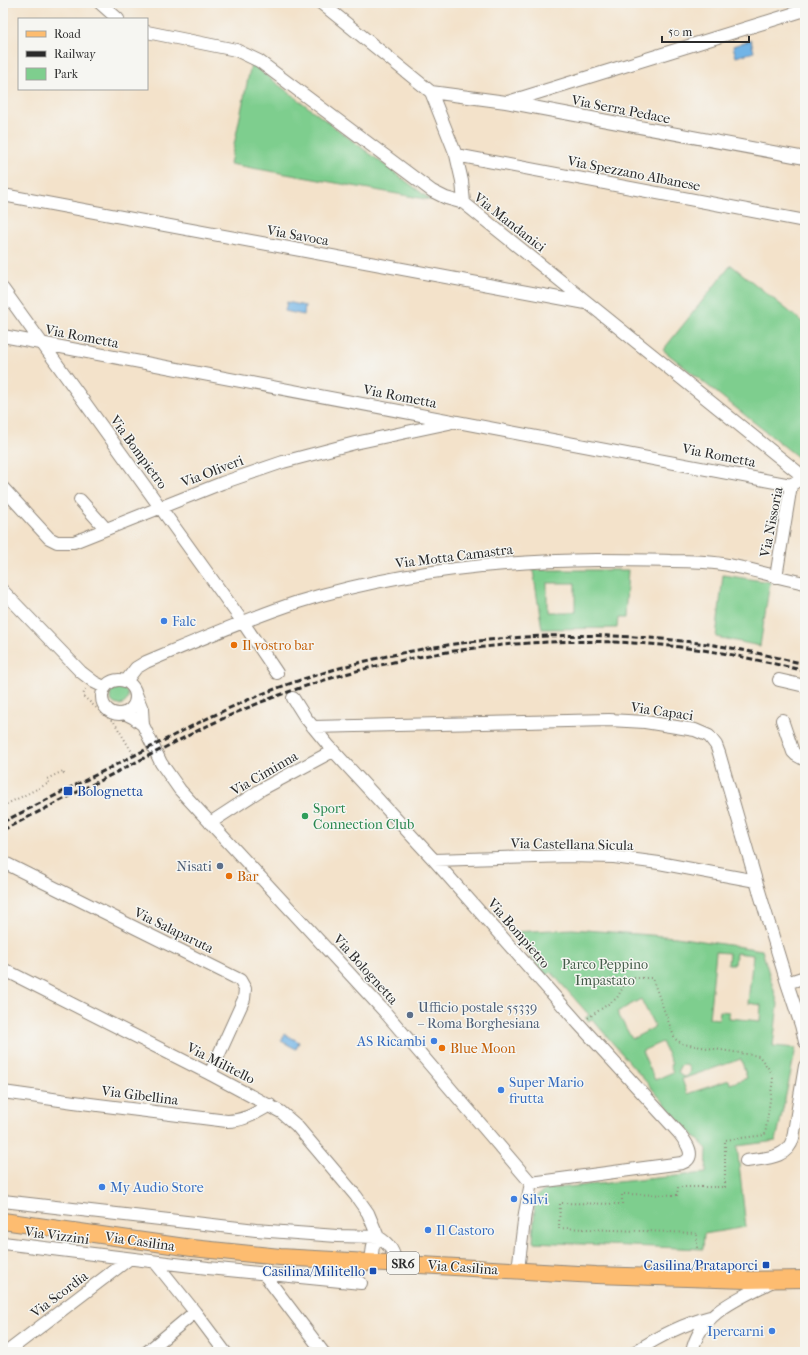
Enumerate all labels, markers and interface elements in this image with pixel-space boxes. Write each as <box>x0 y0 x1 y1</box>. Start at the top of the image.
legend <box>18 18 148 90</box>
scale bar <box>662 18 749 44</box>
text: 50 m <box>668 25 692 39</box>
text: Road <box>54 27 81 41</box>
text: Railway <box>54 47 96 61</box>
text: Park <box>54 67 79 81</box>
street label: Via Serra Pedace <box>569 91 672 127</box>
street label: Via Spezzano Albanese <box>565 152 702 195</box>
street label: Via Mandanici <box>470 188 549 256</box>
street label: Via Savoca <box>265 222 331 249</box>
street label: Via Rometta <box>43 321 121 352</box>
street label: Via Rometta <box>361 381 439 412</box>
street label: Via Bompietro <box>106 411 171 492</box>
street label: Via Rometta <box>680 440 758 471</box>
street label: Via Oliveri <box>178 452 246 491</box>
street label: Via Nissoria <box>756 485 787 560</box>
street label: Via Motta Camastra <box>393 541 514 572</box>
place label: Falc <box>172 613 196 630</box>
marker: Falc <box>159 616 169 626</box>
place label: Il vostro bar <box>242 637 314 654</box>
marker: Il vostro bar <box>229 640 239 650</box>
street label: Via Capaci <box>629 699 694 724</box>
street label: Via Ciminna <box>227 747 301 800</box>
place label: Bolognetta <box>77 783 143 800</box>
marker: Bolognetta <box>62 785 74 797</box>
place label: Sport Connection Club <box>313 800 414 833</box>
marker: Sport Connection Club <box>300 811 310 821</box>
street label: Via Castellana Sicula <box>509 835 634 854</box>
place label: Nisati <box>177 858 212 875</box>
marker: Nisati <box>215 861 225 871</box>
place label: Bar <box>237 868 259 885</box>
marker: Bar <box>224 871 234 881</box>
street label: Via Bompietro <box>483 894 554 972</box>
street label: Via Salaparuta <box>130 903 217 957</box>
street label: Via Bolognetta <box>329 930 402 1008</box>
park label: Parco Peppino Impastato <box>562 956 648 989</box>
place label: Ufficio postale 55339 – Roma Borghesiana <box>418 999 540 1032</box>
marker: Ufficio postale 55339 – Roma Borghesiana <box>405 1010 415 1020</box>
place label: AS Ricambi <box>356 1033 426 1050</box>
marker: AS Ricambi <box>429 1036 439 1046</box>
street label: Via Militello <box>183 1039 258 1088</box>
place label: Blue Moon <box>450 1040 516 1057</box>
marker: Blue Moon <box>437 1043 447 1053</box>
place label: Super Mario frutta <box>509 1074 584 1107</box>
street label: Via Gibellina <box>100 1082 180 1109</box>
marker: Super Mario frutta <box>496 1085 506 1095</box>
place label: My Audio Store <box>110 1179 204 1196</box>
marker: My Audio Store <box>97 1182 107 1192</box>
place label: Silvi <box>522 1191 548 1208</box>
marker: Silvi <box>509 1194 519 1204</box>
place label: Il Castoro <box>436 1222 494 1239</box>
street label: Via Vizzini <box>23 1223 90 1248</box>
marker: Il Castoro <box>423 1225 433 1235</box>
street label: Via Casilina <box>103 1228 177 1255</box>
road number: SR6 <box>387 1252 419 1274</box>
street label: Via Casilina <box>426 1256 499 1278</box>
place label: Casilina/Prataporci <box>644 1257 758 1274</box>
marker: Casilina/Prataporci <box>761 1260 771 1270</box>
place label: Casilina/Militello <box>262 1263 365 1280</box>
marker: Casilina/Militello <box>368 1266 378 1276</box>
street label: Via Scordia <box>27 1267 92 1322</box>
place label: Ipercarni <box>707 1323 764 1340</box>
marker: Ipercarni <box>767 1326 777 1336</box>

